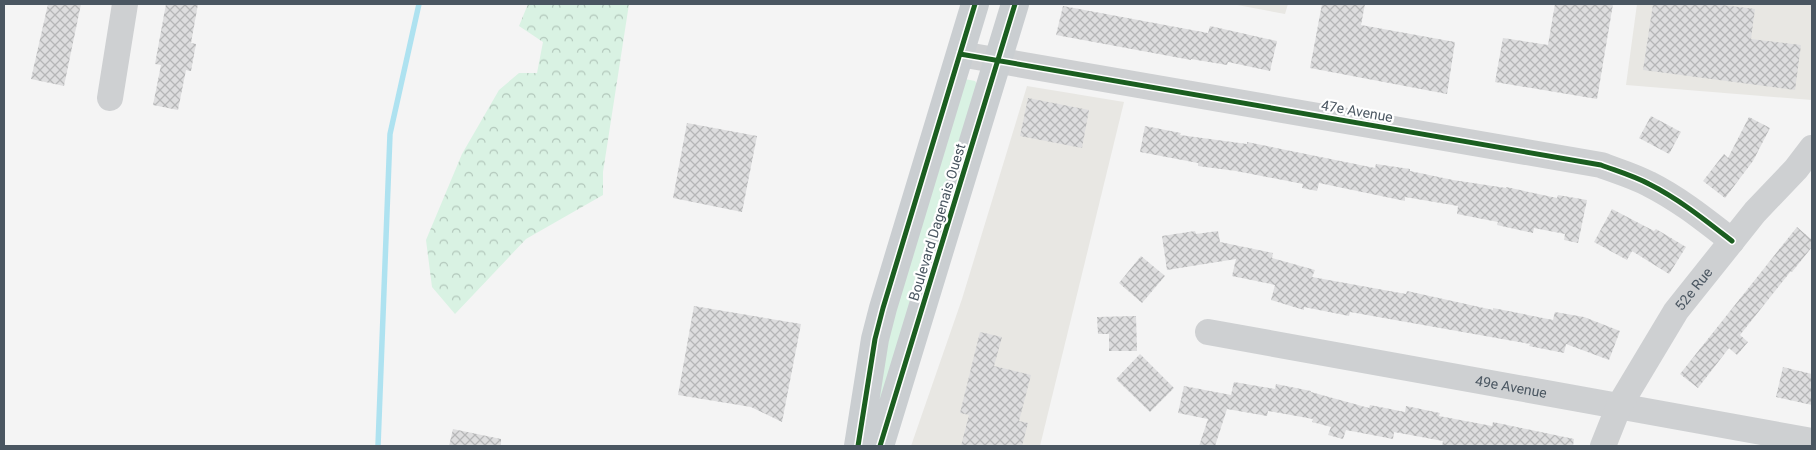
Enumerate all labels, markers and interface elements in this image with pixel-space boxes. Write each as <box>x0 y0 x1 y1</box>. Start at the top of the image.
street label: 47e Avenue <box>1320 97 1394 125</box>
street label: Boulevard Dagenais Ouest <box>905 141 969 303</box>
street label: 52e Rue <box>1672 264 1716 314</box>
street label: 49e Avenue <box>1474 372 1548 401</box>

